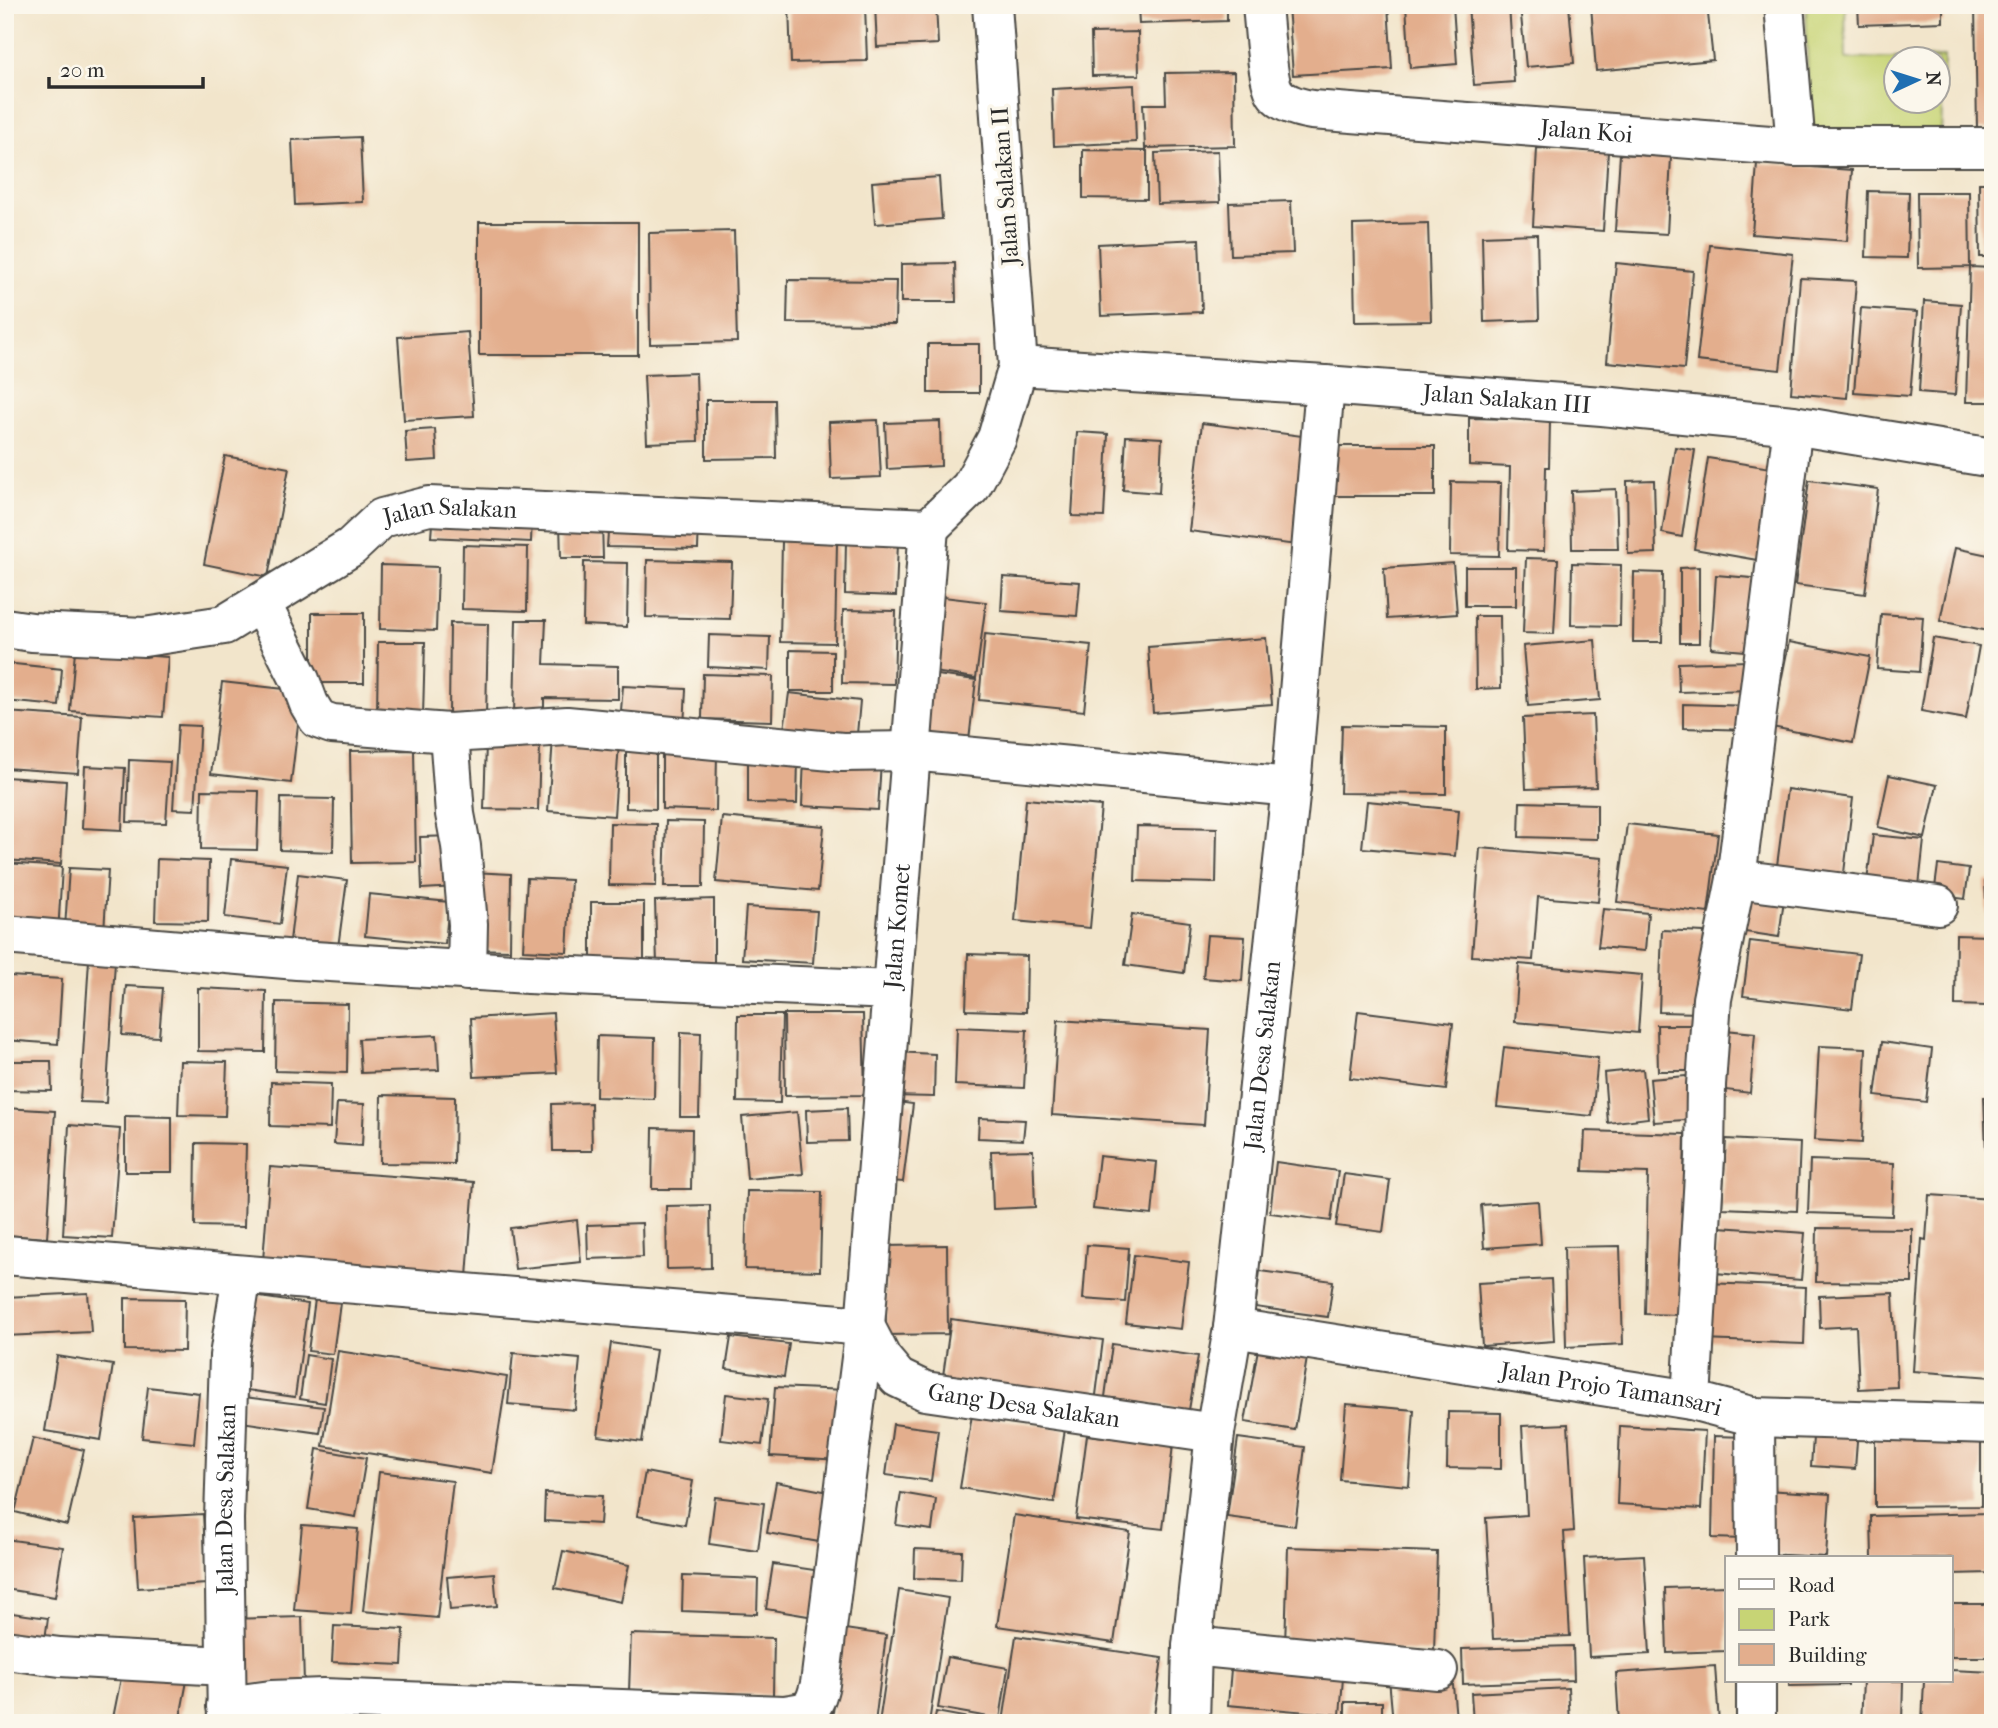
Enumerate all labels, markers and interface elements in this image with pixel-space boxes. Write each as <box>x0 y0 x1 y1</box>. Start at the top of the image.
scale bar <box>49 46 203 90</box>
north arrow <box>1882 46 1952 116</box>
text: 20 m <box>60 58 105 82</box>
text: N <box>1921 71 1944 87</box>
street label: Jalan Salakan II <box>985 106 1025 268</box>
street label: Jalan Koi <box>1537 113 1634 148</box>
street label: Jalan Salakan III <box>1420 378 1592 419</box>
street label: Jalan Salakan <box>378 491 518 532</box>
street label: Jalan Komet <box>878 862 916 992</box>
street label: Jalan Desa Salakan <box>1238 959 1286 1154</box>
street label: Jalan Projo Tamansari <box>1497 1356 1725 1422</box>
street label: Gang Desa Salakan <box>926 1378 1122 1433</box>
street label: Jalan Desa Salakan <box>210 1403 242 1596</box>
legend <box>1725 1556 1952 1682</box>
text: Road <box>1788 1573 1835 1597</box>
text: Park <box>1788 1607 1830 1631</box>
text: Building <box>1788 1643 1867 1667</box>

